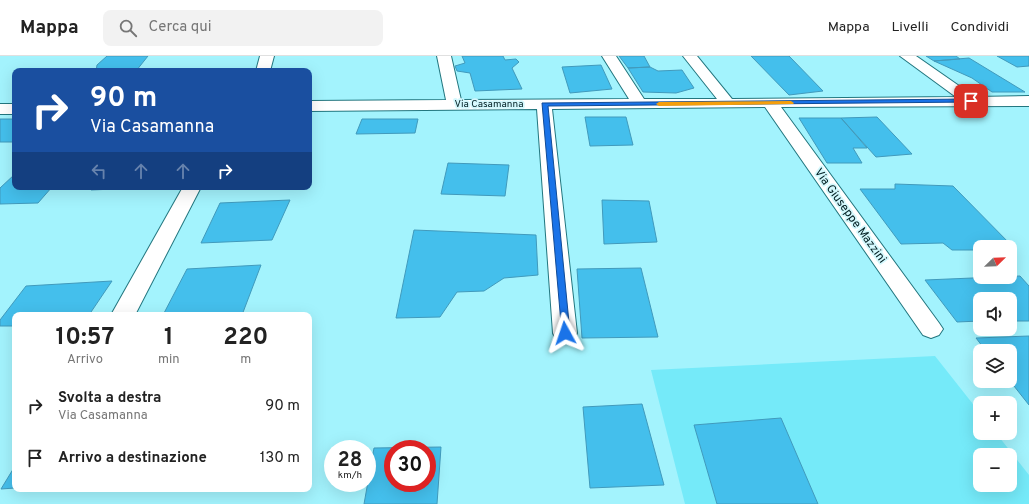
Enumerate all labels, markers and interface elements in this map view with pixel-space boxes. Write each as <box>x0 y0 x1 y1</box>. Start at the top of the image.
search box <box>103 10 383 46</box>
text: Mappa <box>20 16 79 40</box>
icon: search <box>117 17 139 39</box>
text: Cerca qui <box>149 18 212 37</box>
text: Mappa <box>828 19 870 36</box>
text: Livelli <box>892 19 928 36</box>
text: Condividi <box>950 19 1009 36</box>
text: 90 m <box>90 81 157 117</box>
icon: right <box>24 84 76 136</box>
pin <box>954 84 988 118</box>
icon: arrive <box>960 90 982 112</box>
street label: Via Casamanna <box>455 98 524 111</box>
text: Via Casamanna <box>90 116 214 139</box>
icon: left <box>88 160 110 182</box>
icon: ahead <box>130 160 152 182</box>
icon: ahead <box>172 160 194 182</box>
icon: right <box>214 160 236 182</box>
street label: Via Giuseppe Mazzini <box>810 165 890 267</box>
north arrow <box>973 240 1017 284</box>
map controls <box>973 240 1017 492</box>
button: sound <box>973 292 1017 336</box>
position arrow <box>544 312 586 354</box>
text: 10:57 <box>56 323 114 353</box>
text: 1 <box>164 323 174 353</box>
text: 220 <box>223 323 268 353</box>
button: layers <box>973 344 1017 388</box>
text: Arrivo <box>67 352 103 368</box>
text: min <box>158 352 180 368</box>
text: m <box>240 352 251 368</box>
text: Svolta a destra <box>58 389 161 408</box>
icon: right <box>24 395 46 417</box>
button: + <box>973 396 1017 440</box>
text: 90 m <box>265 397 300 416</box>
text: Via Casamanna <box>58 408 148 424</box>
speed limit sign: 30 <box>384 440 436 492</box>
icon: arrive <box>24 447 46 469</box>
text: 28 <box>338 448 362 474</box>
button: − <box>973 448 1017 492</box>
text: Arrivo a destinazione <box>58 449 207 468</box>
text: 130 m <box>260 449 300 468</box>
text: km/h <box>338 469 362 482</box>

